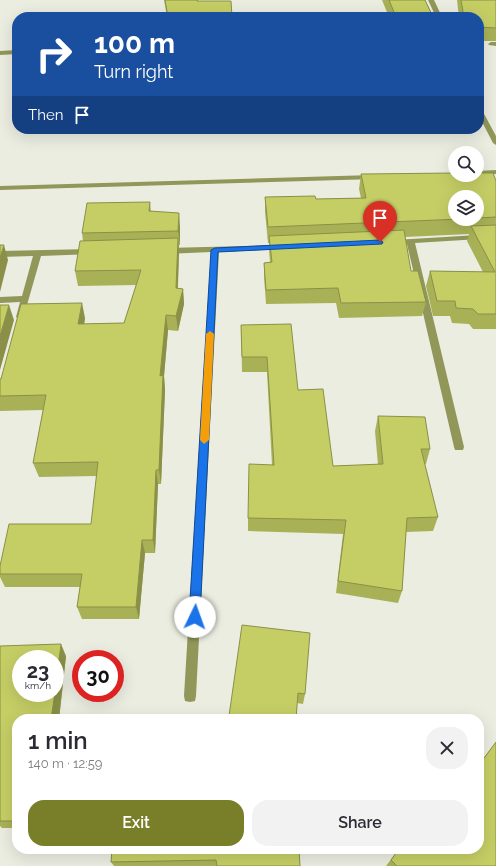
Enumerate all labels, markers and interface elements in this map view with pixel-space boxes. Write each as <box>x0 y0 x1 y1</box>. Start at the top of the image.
text: 100 m <box>94 27 175 60</box>
icon: right <box>28 28 80 80</box>
text: Turn right <box>94 61 173 82</box>
icon: arrive <box>71 104 93 126</box>
text: Then <box>28 106 63 124</box>
map controls <box>448 146 484 226</box>
button: search <box>448 146 484 182</box>
button: layers <box>448 190 484 226</box>
pin <box>363 201 397 242</box>
icon: arrive <box>369 207 391 229</box>
position arrow <box>174 596 216 638</box>
speed limit sign: 30 <box>72 650 124 702</box>
text: 23 <box>27 659 49 683</box>
text: km/h <box>25 680 51 691</box>
text: 1 min <box>28 726 88 755</box>
button: close <box>426 727 468 769</box>
text: 140 m · 12:59 <box>28 756 102 771</box>
button: Exit <box>28 800 244 846</box>
button: Share <box>252 800 468 846</box>

